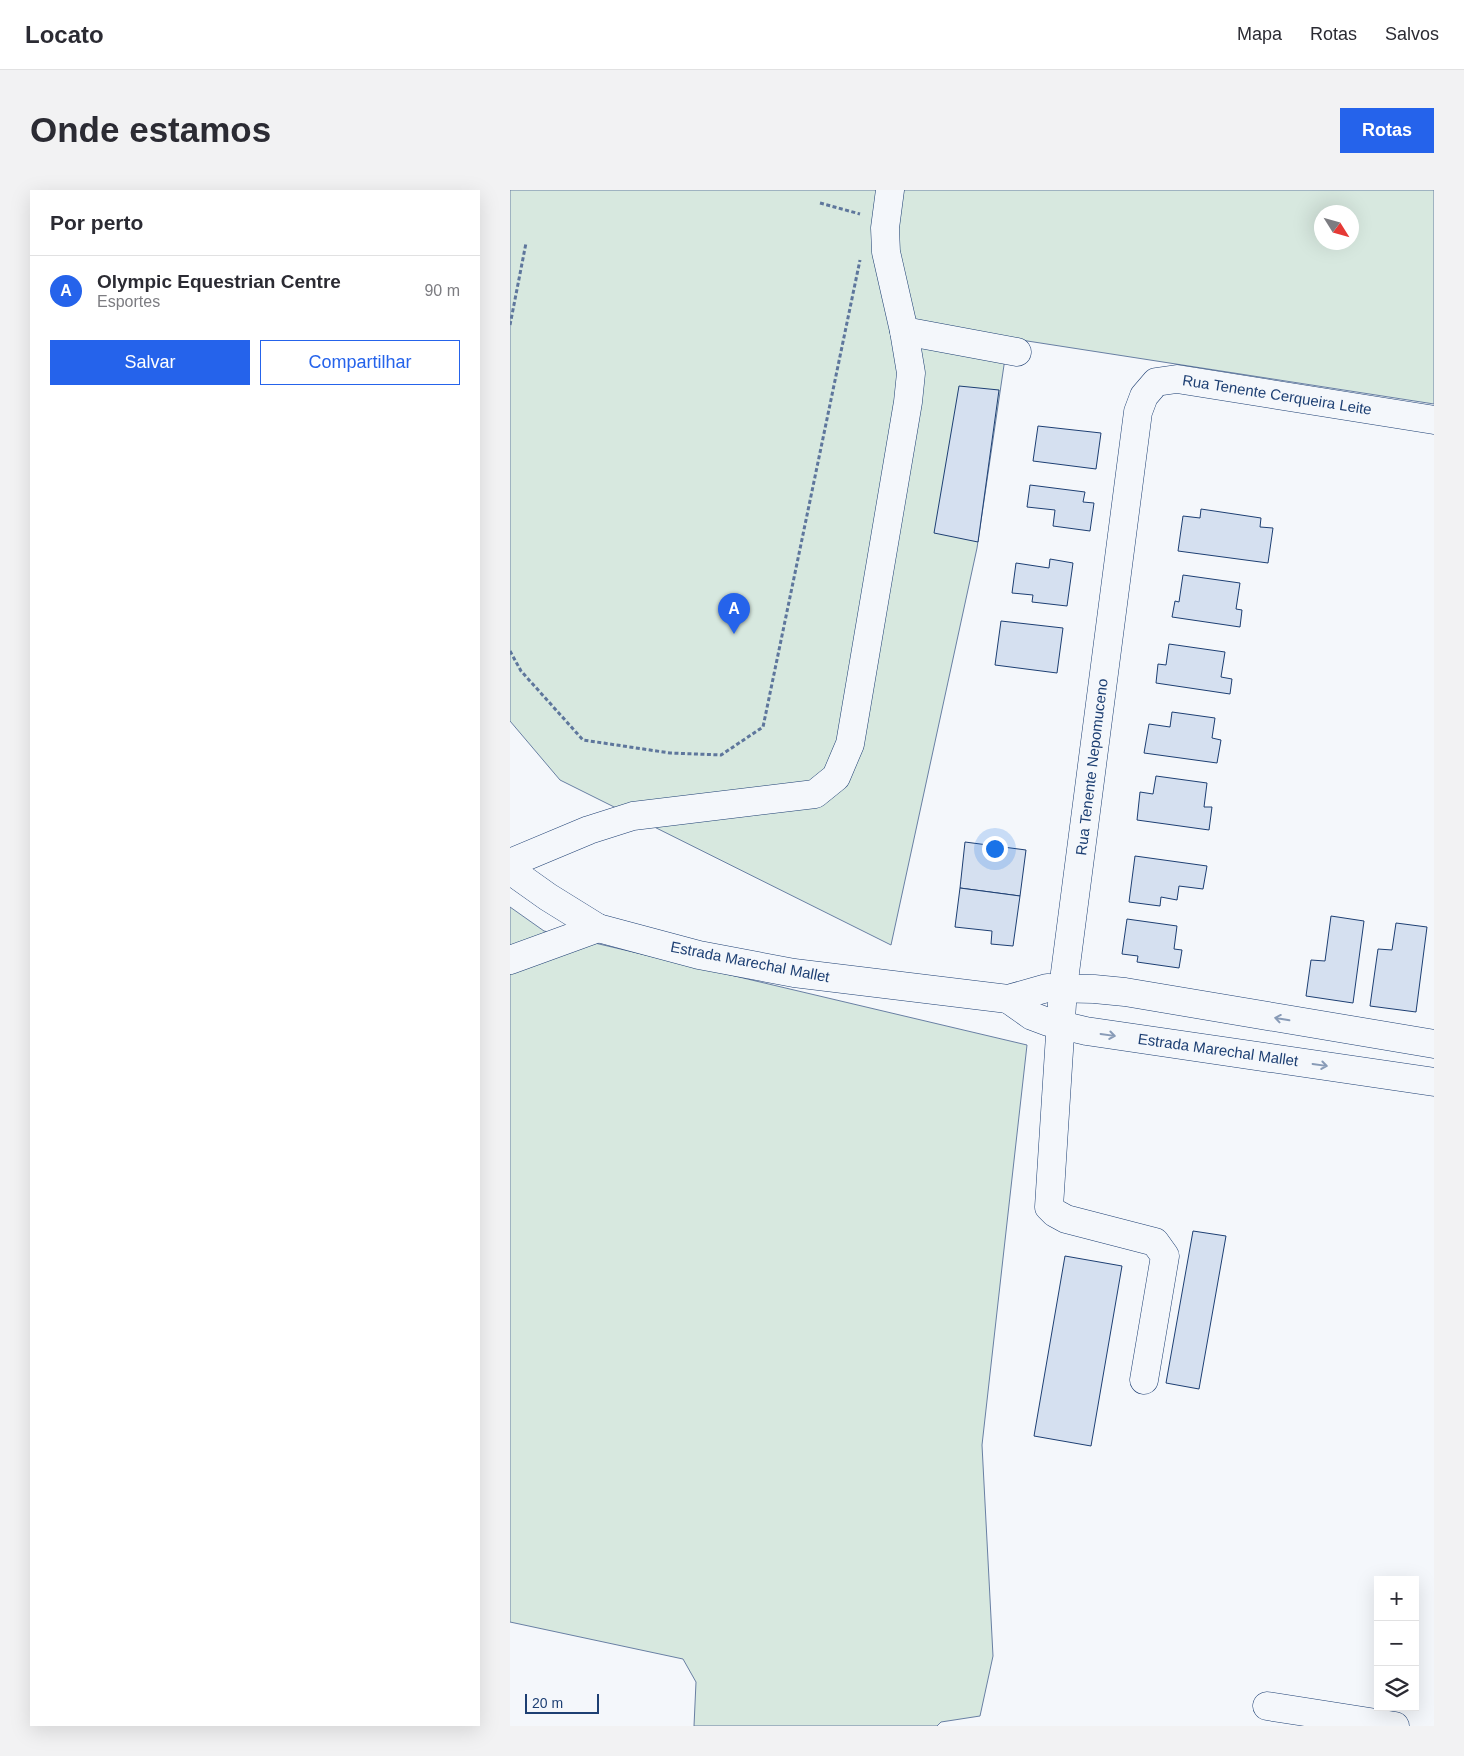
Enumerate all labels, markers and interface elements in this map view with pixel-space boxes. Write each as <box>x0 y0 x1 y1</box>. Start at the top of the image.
text: Locato <box>25 21 104 48</box>
text: Mapa <box>1237 24 1282 44</box>
text: Rotas <box>1310 24 1357 44</box>
text: Salvos <box>1385 24 1439 44</box>
button: Rotas <box>1340 108 1434 153</box>
text: Onde estamos <box>30 110 271 149</box>
north arrow <box>1314 205 1359 250</box>
text: Por perto <box>50 211 143 234</box>
text: Olympic Equestrian Centre <box>97 271 341 292</box>
text: A <box>60 282 72 299</box>
text: 90 m <box>424 282 460 299</box>
text: Esportes <box>97 293 160 310</box>
button: Salvar <box>50 340 250 385</box>
button: Compartilhar <box>260 340 460 385</box>
street label: Rua Tenente Cerqueira Leite <box>1181 371 1373 418</box>
pin: A <box>718 593 750 634</box>
street label: Rua Tenente Nepomuceno <box>1072 677 1111 856</box>
your location <box>982 836 1008 862</box>
street label: Estrada Marechal Mallet <box>669 938 832 985</box>
one-way arrow <box>1275 1013 1291 1023</box>
one-way arrow <box>1099 1030 1115 1040</box>
street label: Estrada Marechal Mallet <box>1137 1030 1300 1069</box>
one-way arrow <box>1312 1060 1328 1070</box>
map controls <box>1374 1576 1419 1711</box>
button: + <box>1374 1576 1419 1621</box>
button: − <box>1374 1621 1419 1666</box>
button: layers <box>1374 1666 1419 1711</box>
scale bar <box>525 1691 599 1714</box>
text: 20 m <box>532 1695 563 1711</box>

